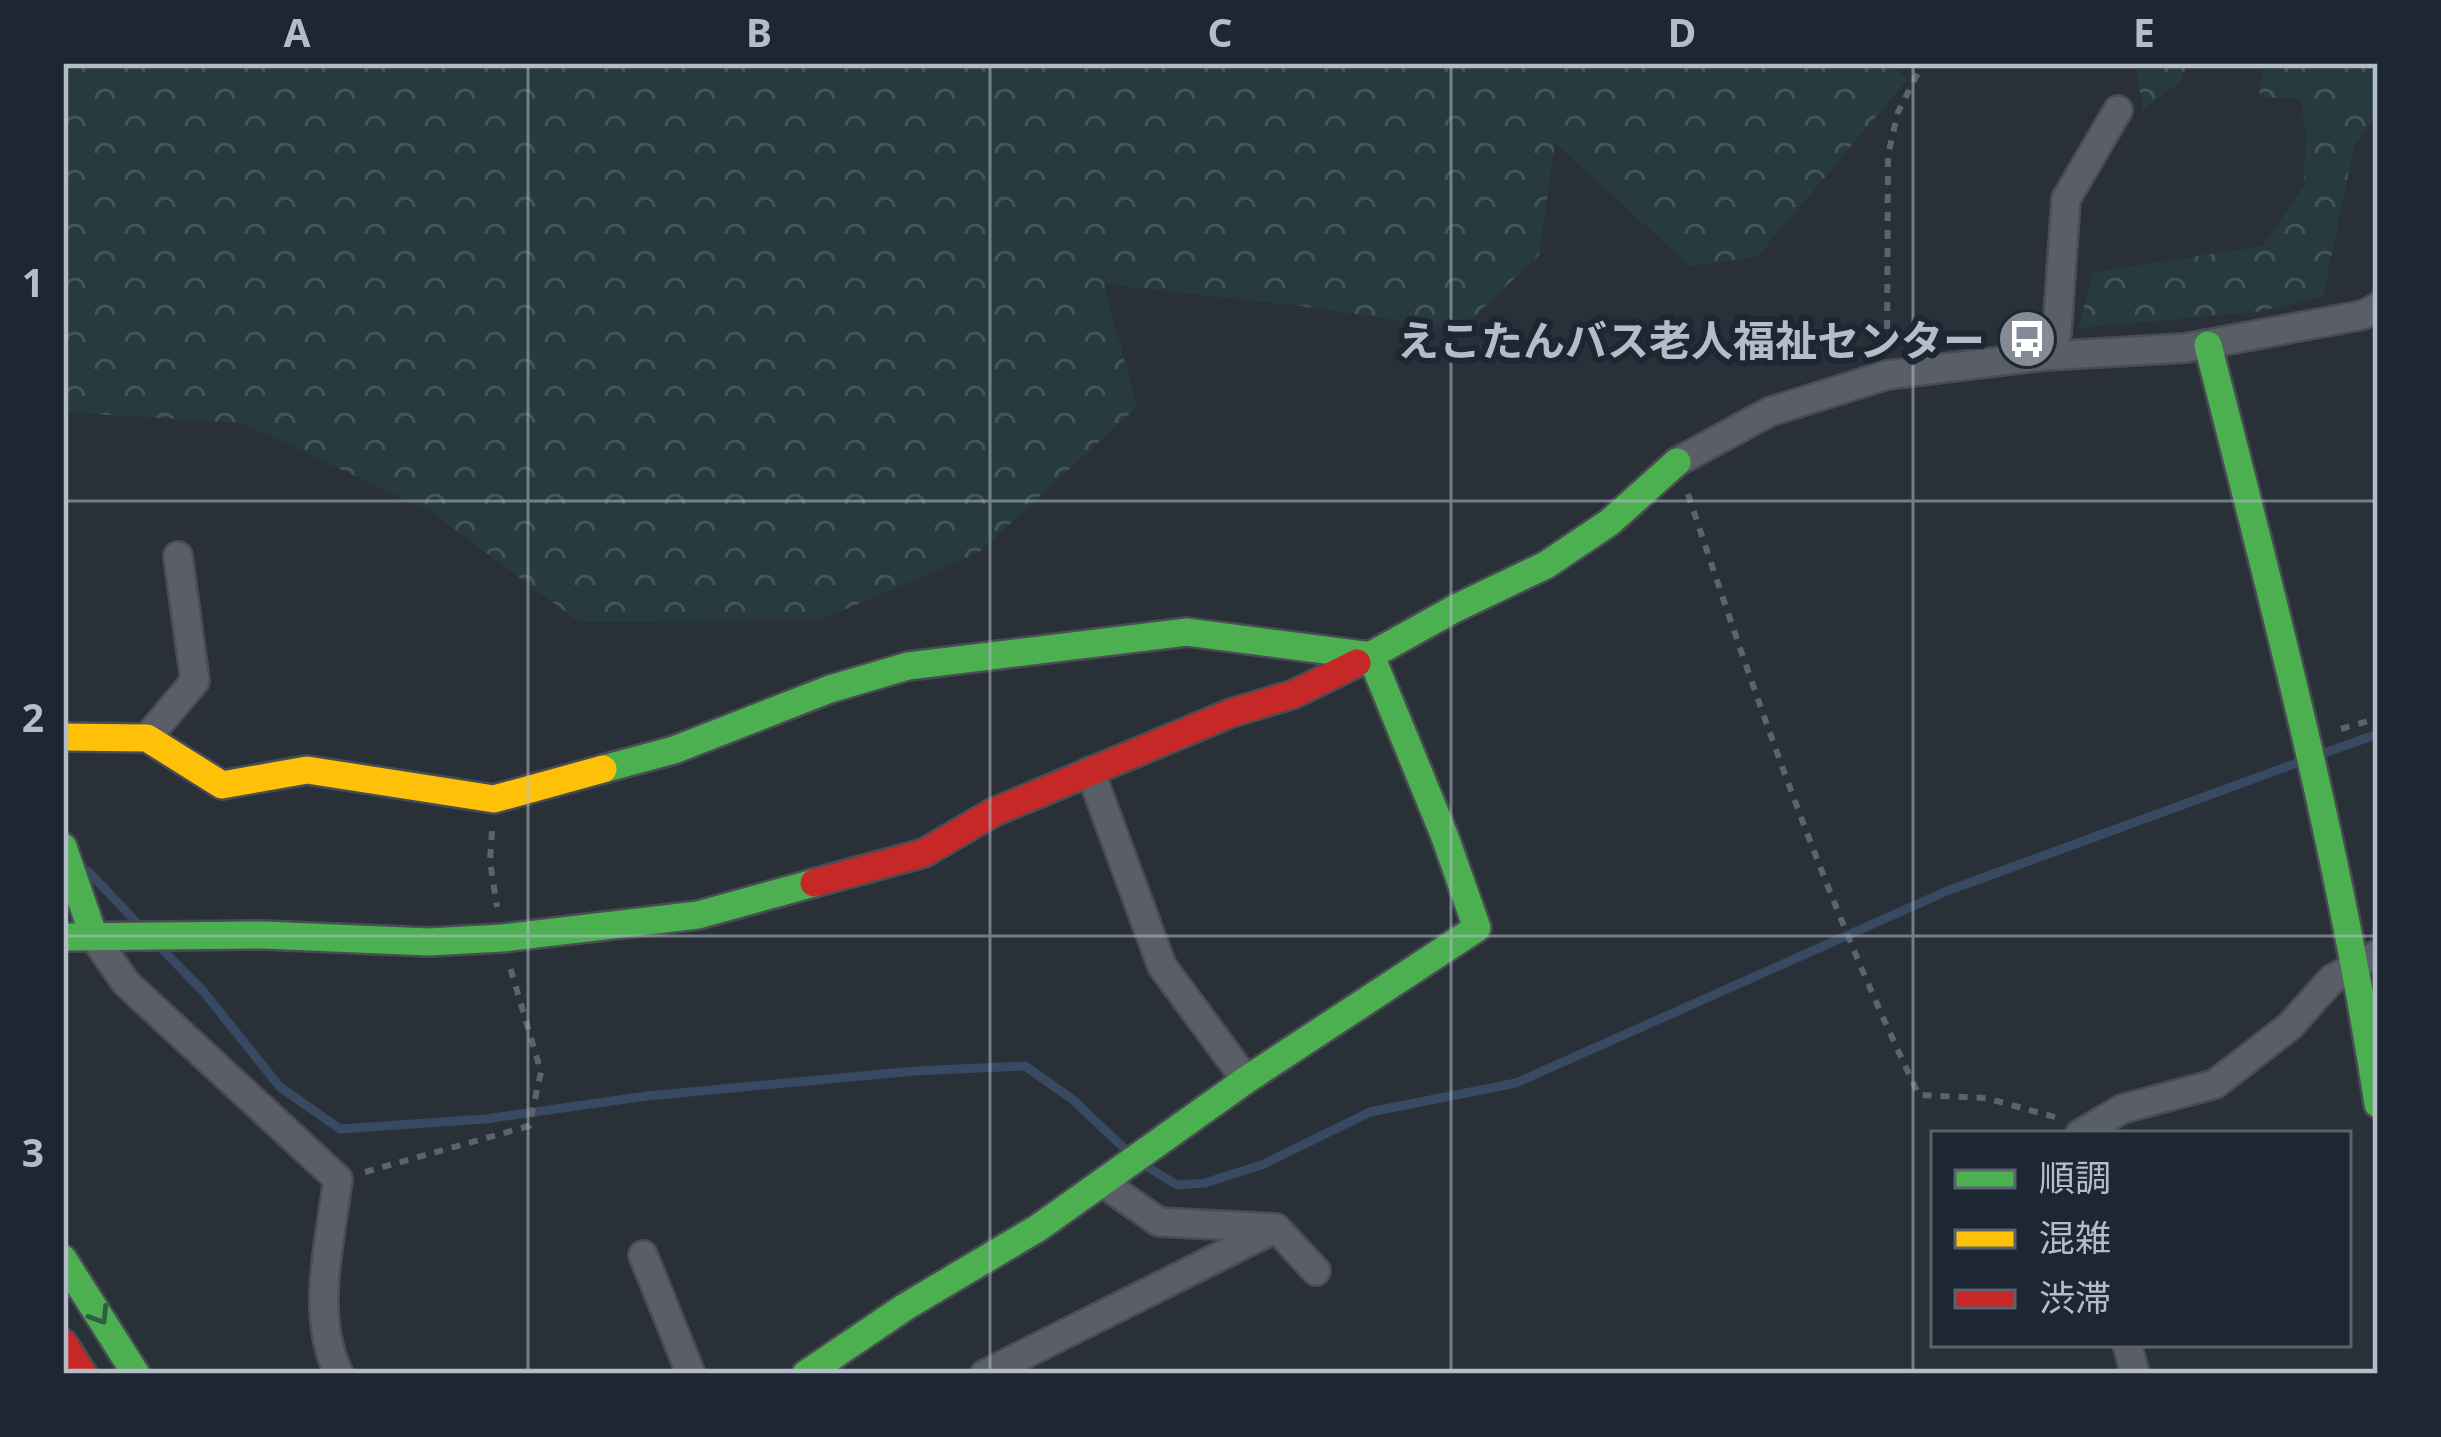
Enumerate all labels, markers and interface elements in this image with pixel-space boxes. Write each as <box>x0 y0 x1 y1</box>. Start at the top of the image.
text: A <box>284 5 311 58</box>
text: B <box>746 5 772 58</box>
text: C <box>1207 5 1233 58</box>
text: D <box>1668 5 1696 58</box>
text: E <box>2133 5 2155 58</box>
text: 1 <box>22 255 44 308</box>
bus stop icon: えこたんバス老人福祉センター <box>1996 308 2058 370</box>
place label: えこたんバス老人福祉センター <box>1397 311 1985 368</box>
text: 2 <box>22 690 44 743</box>
text: 3 <box>22 1125 44 1178</box>
legend <box>1931 1131 2351 1347</box>
text: 順調 <box>2039 1153 2111 1202</box>
text: 混雑 <box>2039 1213 2111 1262</box>
text: 渋滞 <box>2039 1273 2111 1322</box>
one-way arrow <box>85 1303 107 1325</box>

